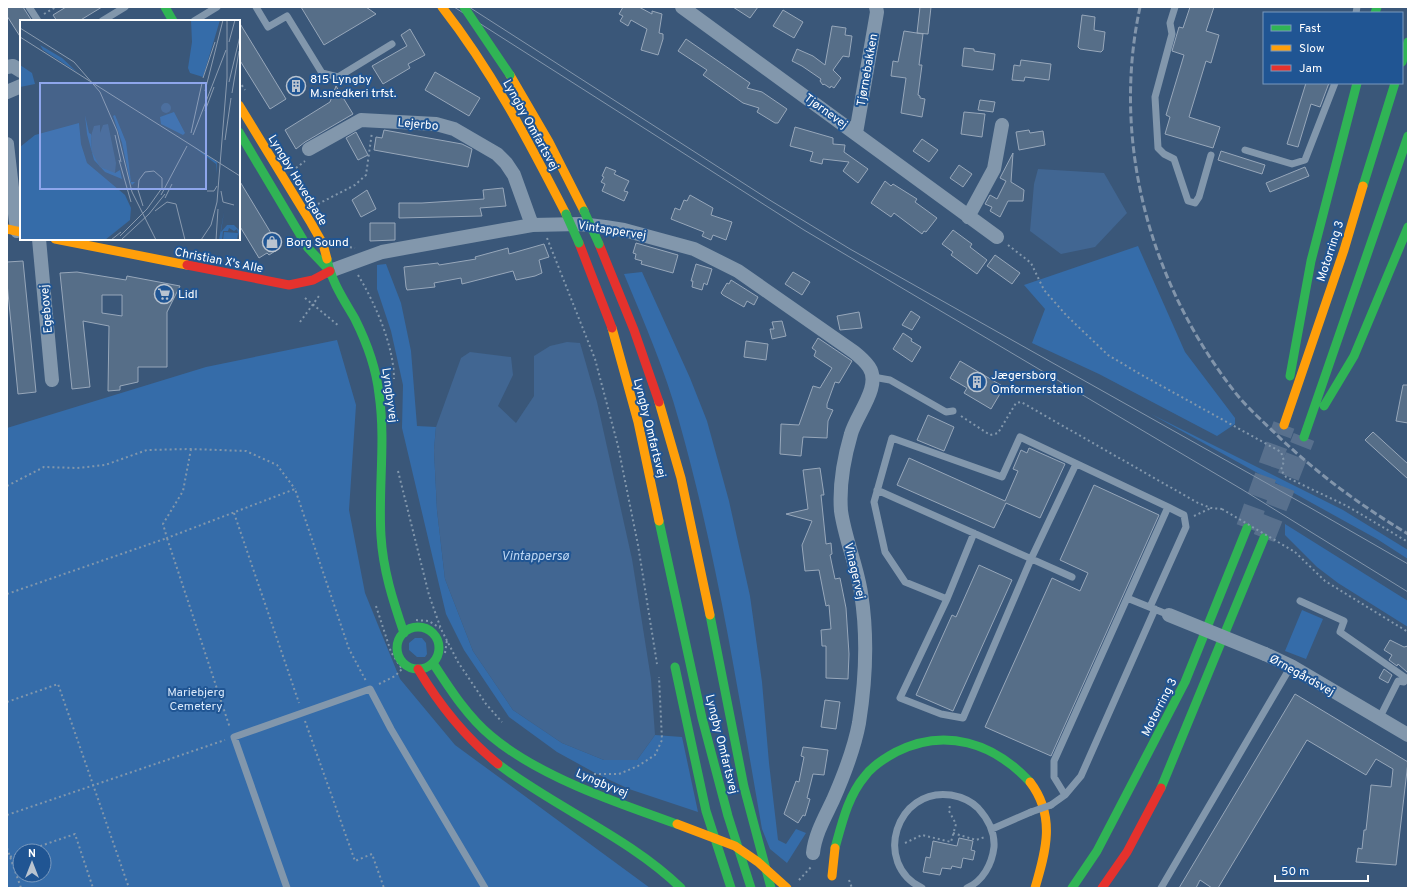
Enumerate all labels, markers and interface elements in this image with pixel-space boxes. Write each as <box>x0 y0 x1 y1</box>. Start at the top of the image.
legend <box>1263 12 1403 84</box>
inset map <box>20 20 240 240</box>
text: Fast <box>1299 21 1321 37</box>
street label: Tjørnebakken <box>854 33 882 108</box>
text: Slow <box>1299 41 1325 57</box>
text: Jam <box>1299 61 1322 77</box>
place label: 815 Lyngby M.snedkeri trfst. <box>310 72 397 102</box>
building icon: 815 Lyngby M.snedkeri trfst. <box>285 75 307 97</box>
street label: Lyngby Omfartsvej <box>498 77 562 174</box>
street label: Tjørnevej <box>800 91 850 133</box>
street label: Lejerbo <box>397 115 439 135</box>
street label: Lyngby Hovedgade <box>264 132 331 229</box>
street label: Vintappervej <box>577 218 647 244</box>
street label: Motorring 3 <box>1314 219 1348 284</box>
shop icon: Borg Sound <box>261 231 283 253</box>
place label: Borg Sound <box>286 235 349 251</box>
street label: Christian X's Alle <box>173 245 264 277</box>
supermarket icon: Lidl <box>153 283 175 305</box>
street label: Egebovej <box>37 284 57 334</box>
place label: Lidl <box>178 287 198 303</box>
street label: Lyngbyvej <box>377 367 401 424</box>
place label: Jægersborg Omformerstation <box>991 368 1083 398</box>
building icon: Jægersborg Omformerstation <box>966 371 988 393</box>
street label: Lyngby Omfartsvej <box>629 377 669 480</box>
street label: Vinagervej <box>840 541 868 601</box>
water label: Vintappersø <box>501 549 570 565</box>
street label: Ørnegårdsvej <box>1266 651 1337 700</box>
street label: Motorring 3 <box>1138 676 1181 739</box>
park label: Mariebjerg Cemetery <box>167 685 225 715</box>
street label: Lyngby Omfartsvej <box>701 693 741 796</box>
street label: Lyngbyvej <box>573 766 630 802</box>
north arrow <box>12 843 52 883</box>
text: N <box>28 847 36 861</box>
scale bar <box>1275 857 1368 883</box>
text: 50 m <box>1281 864 1309 880</box>

